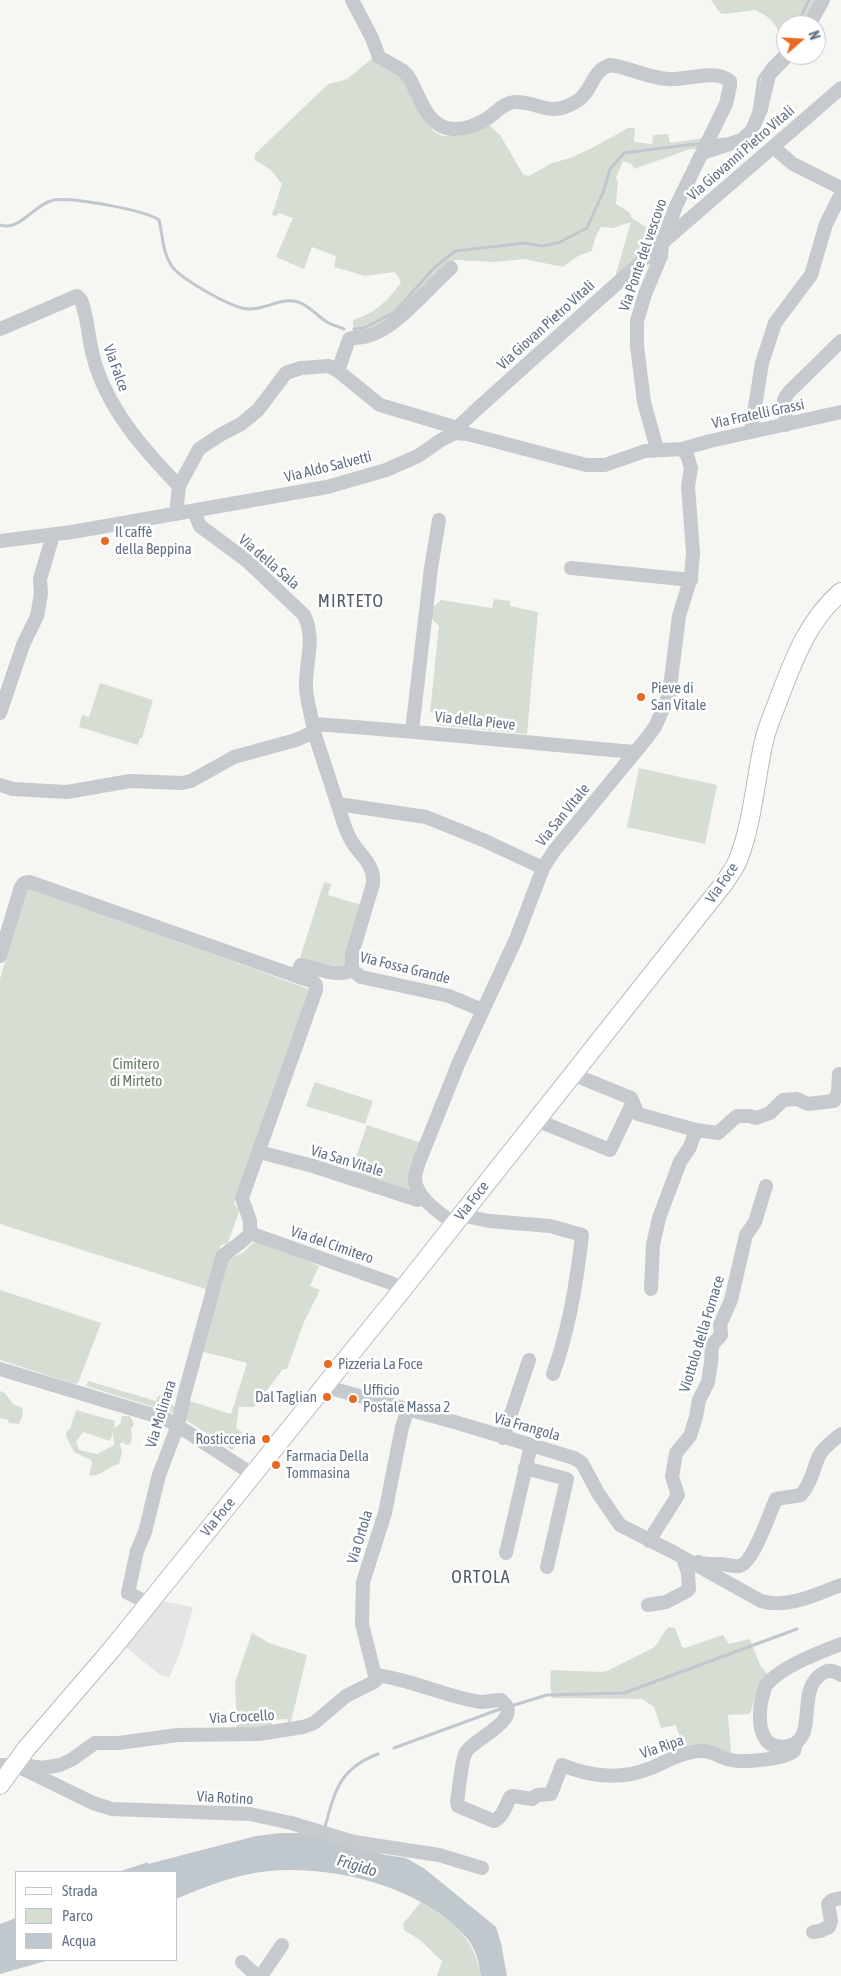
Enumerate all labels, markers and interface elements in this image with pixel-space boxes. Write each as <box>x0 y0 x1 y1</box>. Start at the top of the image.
north arrow <box>776 15 826 65</box>
text: N <box>805 29 823 42</box>
street label: Via Giovanni Pietro Vitali <box>684 102 798 204</box>
street label: Via Ponte del vescovo <box>615 196 671 314</box>
street label: Via Giovan Pietro Vitali <box>493 276 599 374</box>
street label: Via Falce <box>99 342 133 394</box>
street label: Via Fratelli Grassi <box>710 395 806 433</box>
street label: Via Aldo Salvetti <box>283 447 373 487</box>
place label: Il caffè della Beppina <box>115 523 192 558</box>
street label: Via della Sala <box>235 531 303 593</box>
marker: Il caffè della Beppina <box>99 535 111 547</box>
district label: MIRTETO <box>317 590 385 612</box>
place label: Pieve di San Vitale <box>651 679 706 714</box>
marker: Pieve di San Vitale <box>635 691 647 703</box>
street label: Via della Pieve <box>434 708 516 734</box>
street label: Via San Vitale <box>532 780 594 850</box>
street label: Via Foce <box>702 859 742 907</box>
street label: Via Fossa Grande <box>358 948 452 988</box>
park label: Cimitero di Mirteto <box>110 1055 162 1090</box>
street label: Via San Vitale <box>308 1141 386 1181</box>
street label: Via Foce <box>451 1178 493 1224</box>
street label: Via del Cimitero <box>288 1222 376 1268</box>
street label: Viottolo della Fornace <box>676 1273 728 1395</box>
place label: Pizzeria La Foce <box>338 1355 423 1373</box>
marker: Pizzeria La Foce <box>322 1358 334 1370</box>
street label: Via Molinara <box>142 1378 180 1450</box>
place label: Ufficio Postale Massa 2 <box>363 1381 450 1416</box>
place label: Dal Taglian <box>255 1388 317 1406</box>
marker: Dal Taglian <box>321 1391 333 1403</box>
marker: Ufficio Postale Massa 2 <box>347 1393 359 1405</box>
street label: Via Frangola <box>492 1409 562 1445</box>
place label: Rosticceria <box>196 1430 256 1448</box>
marker: Rosticceria <box>260 1433 272 1445</box>
place label: Farmacia Della Tommasina <box>286 1447 369 1482</box>
marker: Farmacia Della Tommasina <box>270 1459 282 1471</box>
street label: Via Foce <box>197 1494 239 1540</box>
street label: Via Ortola <box>343 1508 377 1566</box>
district label: ORTOLA <box>451 1566 511 1588</box>
street label: Via Crocello <box>209 1706 275 1728</box>
street label: Via Ripa <box>638 1731 686 1763</box>
street label: Via Rotino <box>196 1788 254 1808</box>
water label: Frigido <box>335 1851 379 1881</box>
legend <box>15 1871 178 1961</box>
text: Strada <box>62 1882 98 1899</box>
text: Parco <box>62 1907 93 1924</box>
text: Acqua <box>62 1932 96 1949</box>

